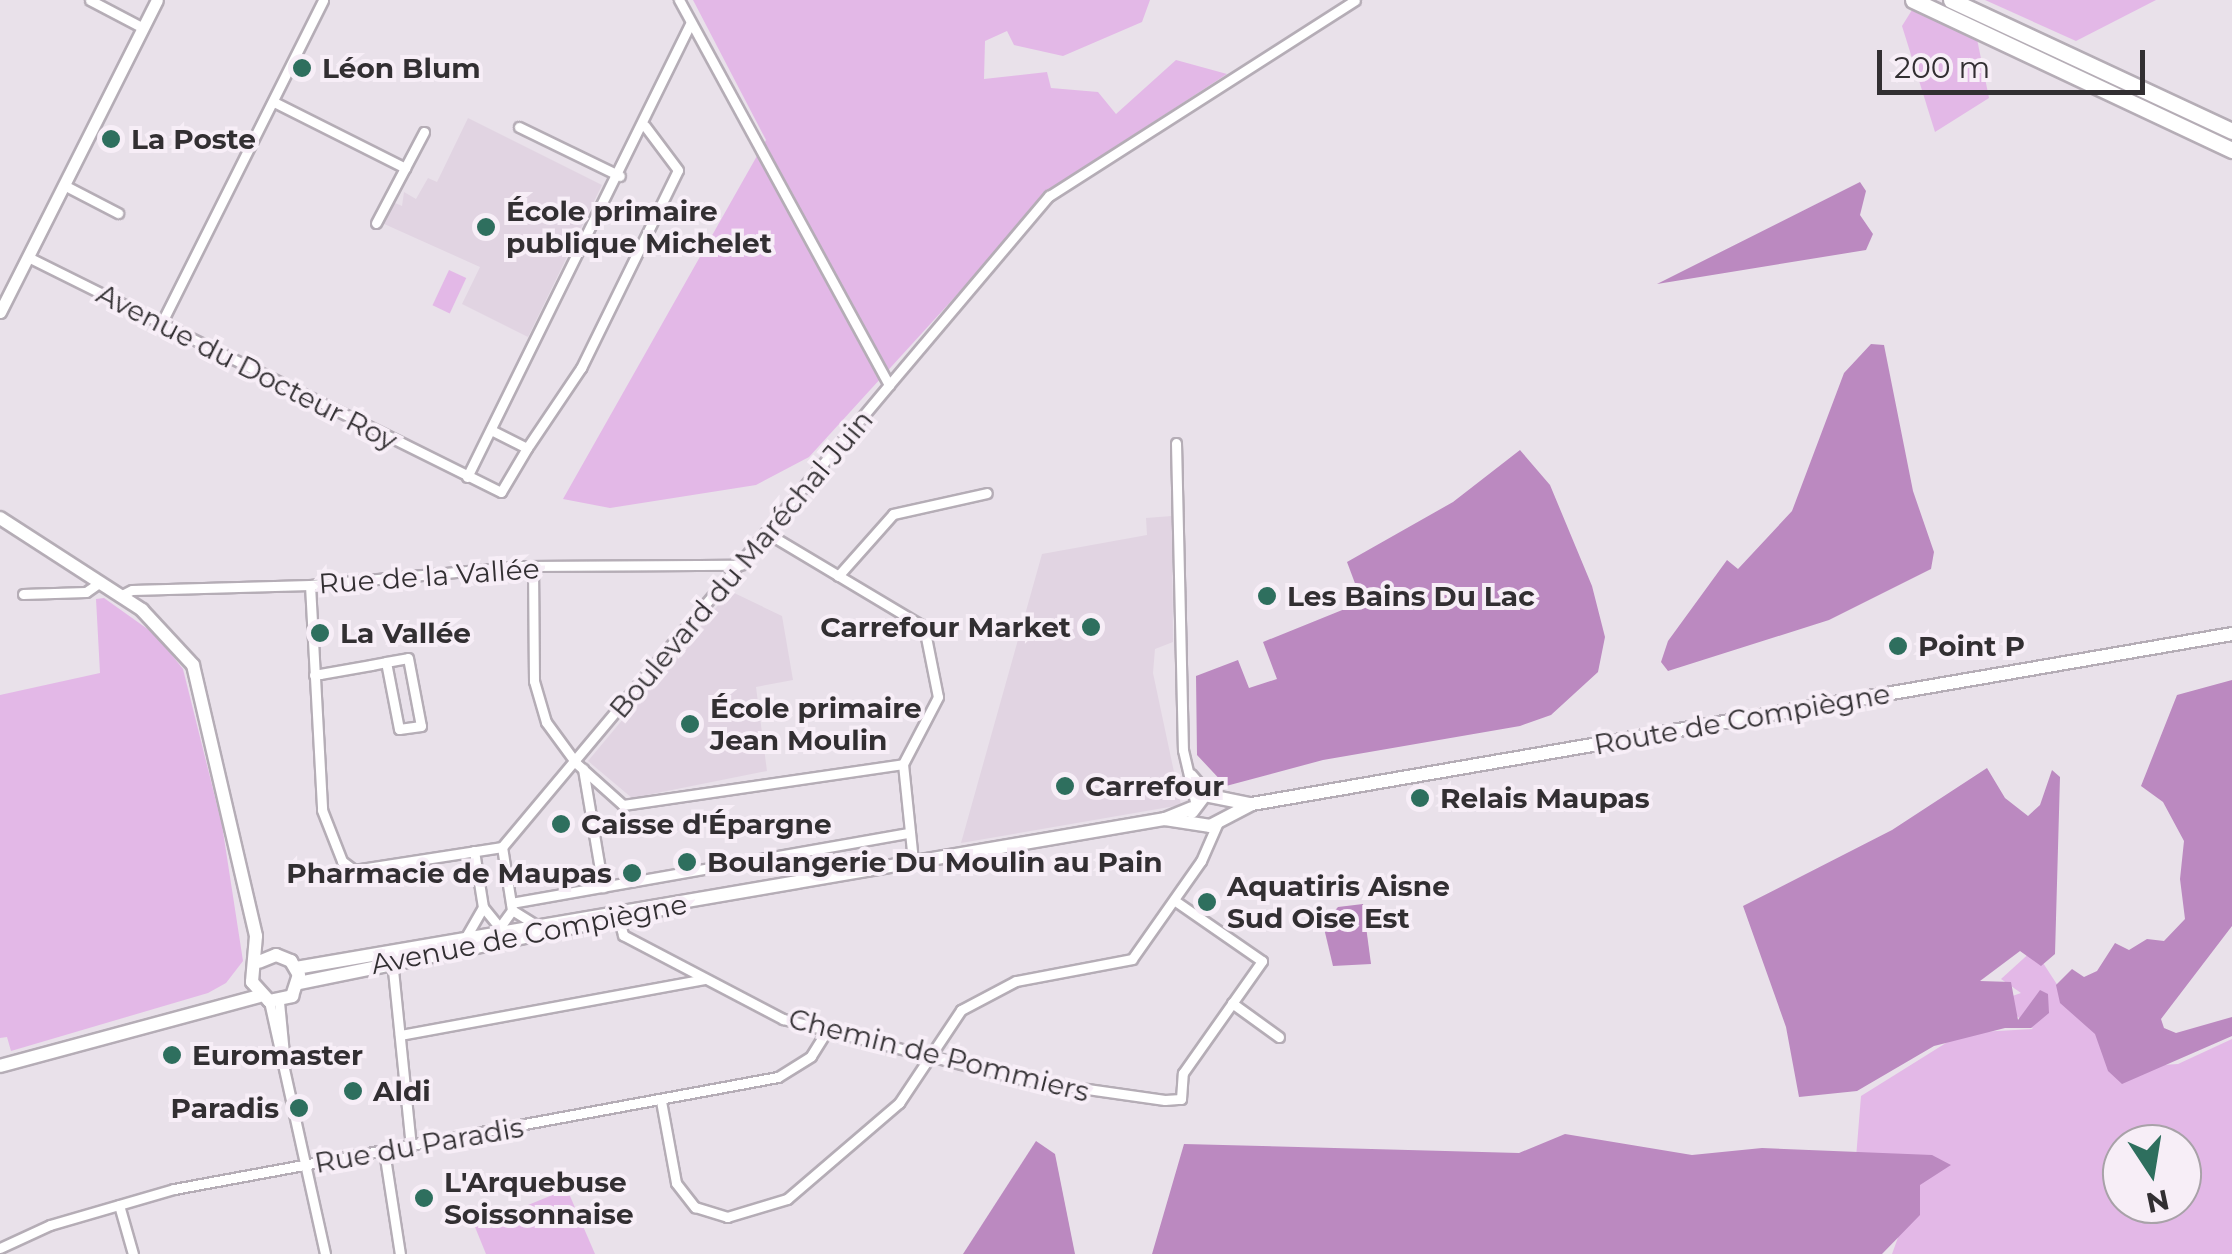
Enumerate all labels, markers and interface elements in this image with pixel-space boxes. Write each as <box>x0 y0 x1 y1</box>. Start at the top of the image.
scale bar <box>1882 30 2150 92</box>
text: 200 m <box>1894 49 1990 86</box>
place label: Léon Blum <box>322 51 481 85</box>
marker: Léon Blum <box>291 57 313 79</box>
place label: La Poste <box>131 122 256 156</box>
marker: La Poste <box>100 128 122 150</box>
place label: École primaire publique Michelet <box>506 194 772 260</box>
marker: École primaire publique Michelet <box>475 216 497 238</box>
street label: Avenue du Docteur Roy <box>91 277 403 457</box>
street label: Boulevard du Maréchal Juin <box>602 403 880 725</box>
street label: Rue de la Vallée <box>317 552 541 600</box>
place label: Les Bains Du Lac <box>1287 579 1535 613</box>
marker: Les Bains Du Lac <box>1256 585 1278 607</box>
place label: Carrefour Market <box>820 610 1071 644</box>
place label: La Vallée <box>340 616 471 650</box>
marker: Carrefour Market <box>1080 616 1102 638</box>
marker: La Vallée <box>309 622 331 644</box>
place label: Point P <box>1918 629 2025 663</box>
marker: Point P <box>1887 635 1909 657</box>
street label: Route de Compiègne <box>1591 676 1893 762</box>
place label: École primaire Jean Moulin <box>710 691 922 757</box>
marker: École primaire Jean Moulin <box>679 713 701 735</box>
place label: Carrefour <box>1085 769 1224 803</box>
marker: Carrefour <box>1054 775 1076 797</box>
place label: Relais Maupas <box>1440 781 1650 815</box>
marker: Relais Maupas <box>1409 787 1431 809</box>
place label: Caisse d'Épargne <box>581 807 832 841</box>
marker: Caisse d'Épargne <box>550 813 572 835</box>
place label: Boulangerie Du Moulin au Pain <box>707 845 1163 879</box>
marker: Boulangerie Du Moulin au Pain <box>676 851 698 873</box>
place label: Pharmacie de Maupas <box>286 856 612 890</box>
marker: Pharmacie de Maupas <box>621 862 643 884</box>
place label: Aquatiris Aisne Sud Oise Est <box>1227 869 1450 935</box>
street label: Avenue de Compiègne <box>368 887 690 981</box>
marker: Aquatiris Aisne Sud Oise Est <box>1196 891 1218 913</box>
street label: Chemin de Pommiers <box>785 1001 1093 1109</box>
place label: Euromaster <box>192 1038 363 1072</box>
marker: Euromaster <box>161 1044 183 1066</box>
place label: Aldi <box>373 1074 431 1108</box>
marker: Aldi <box>342 1080 364 1102</box>
place label: Paradis <box>171 1091 279 1125</box>
marker: Paradis <box>288 1097 310 1119</box>
street label: Rue du Paradis <box>312 1110 526 1180</box>
north arrow <box>2102 1124 2202 1224</box>
place label: L'Arquebuse Soissonnaise <box>444 1165 634 1231</box>
text: N <box>2143 1182 2172 1220</box>
marker: L'Arquebuse Soissonnaise <box>413 1187 435 1209</box>

